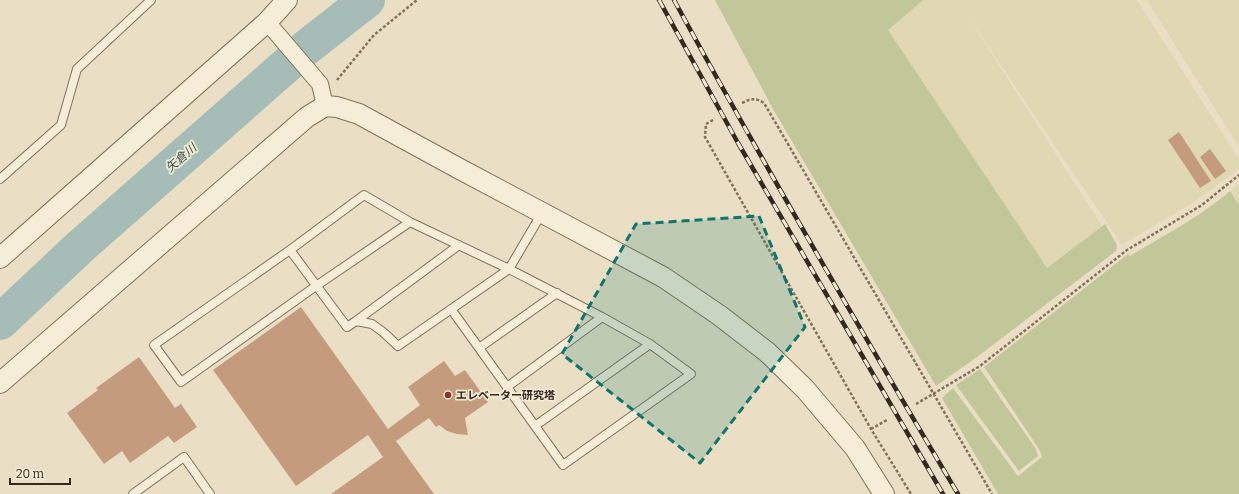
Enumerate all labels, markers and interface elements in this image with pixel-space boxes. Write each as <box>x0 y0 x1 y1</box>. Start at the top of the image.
water label: 矢倉川 <box>163 140 201 175</box>
place label: エレベーター研究塔 <box>456 389 555 402</box>
marker: エレベーター研究塔 <box>443 390 453 400</box>
scale bar <box>10 460 70 486</box>
text: 20 m <box>16 467 45 481</box>

